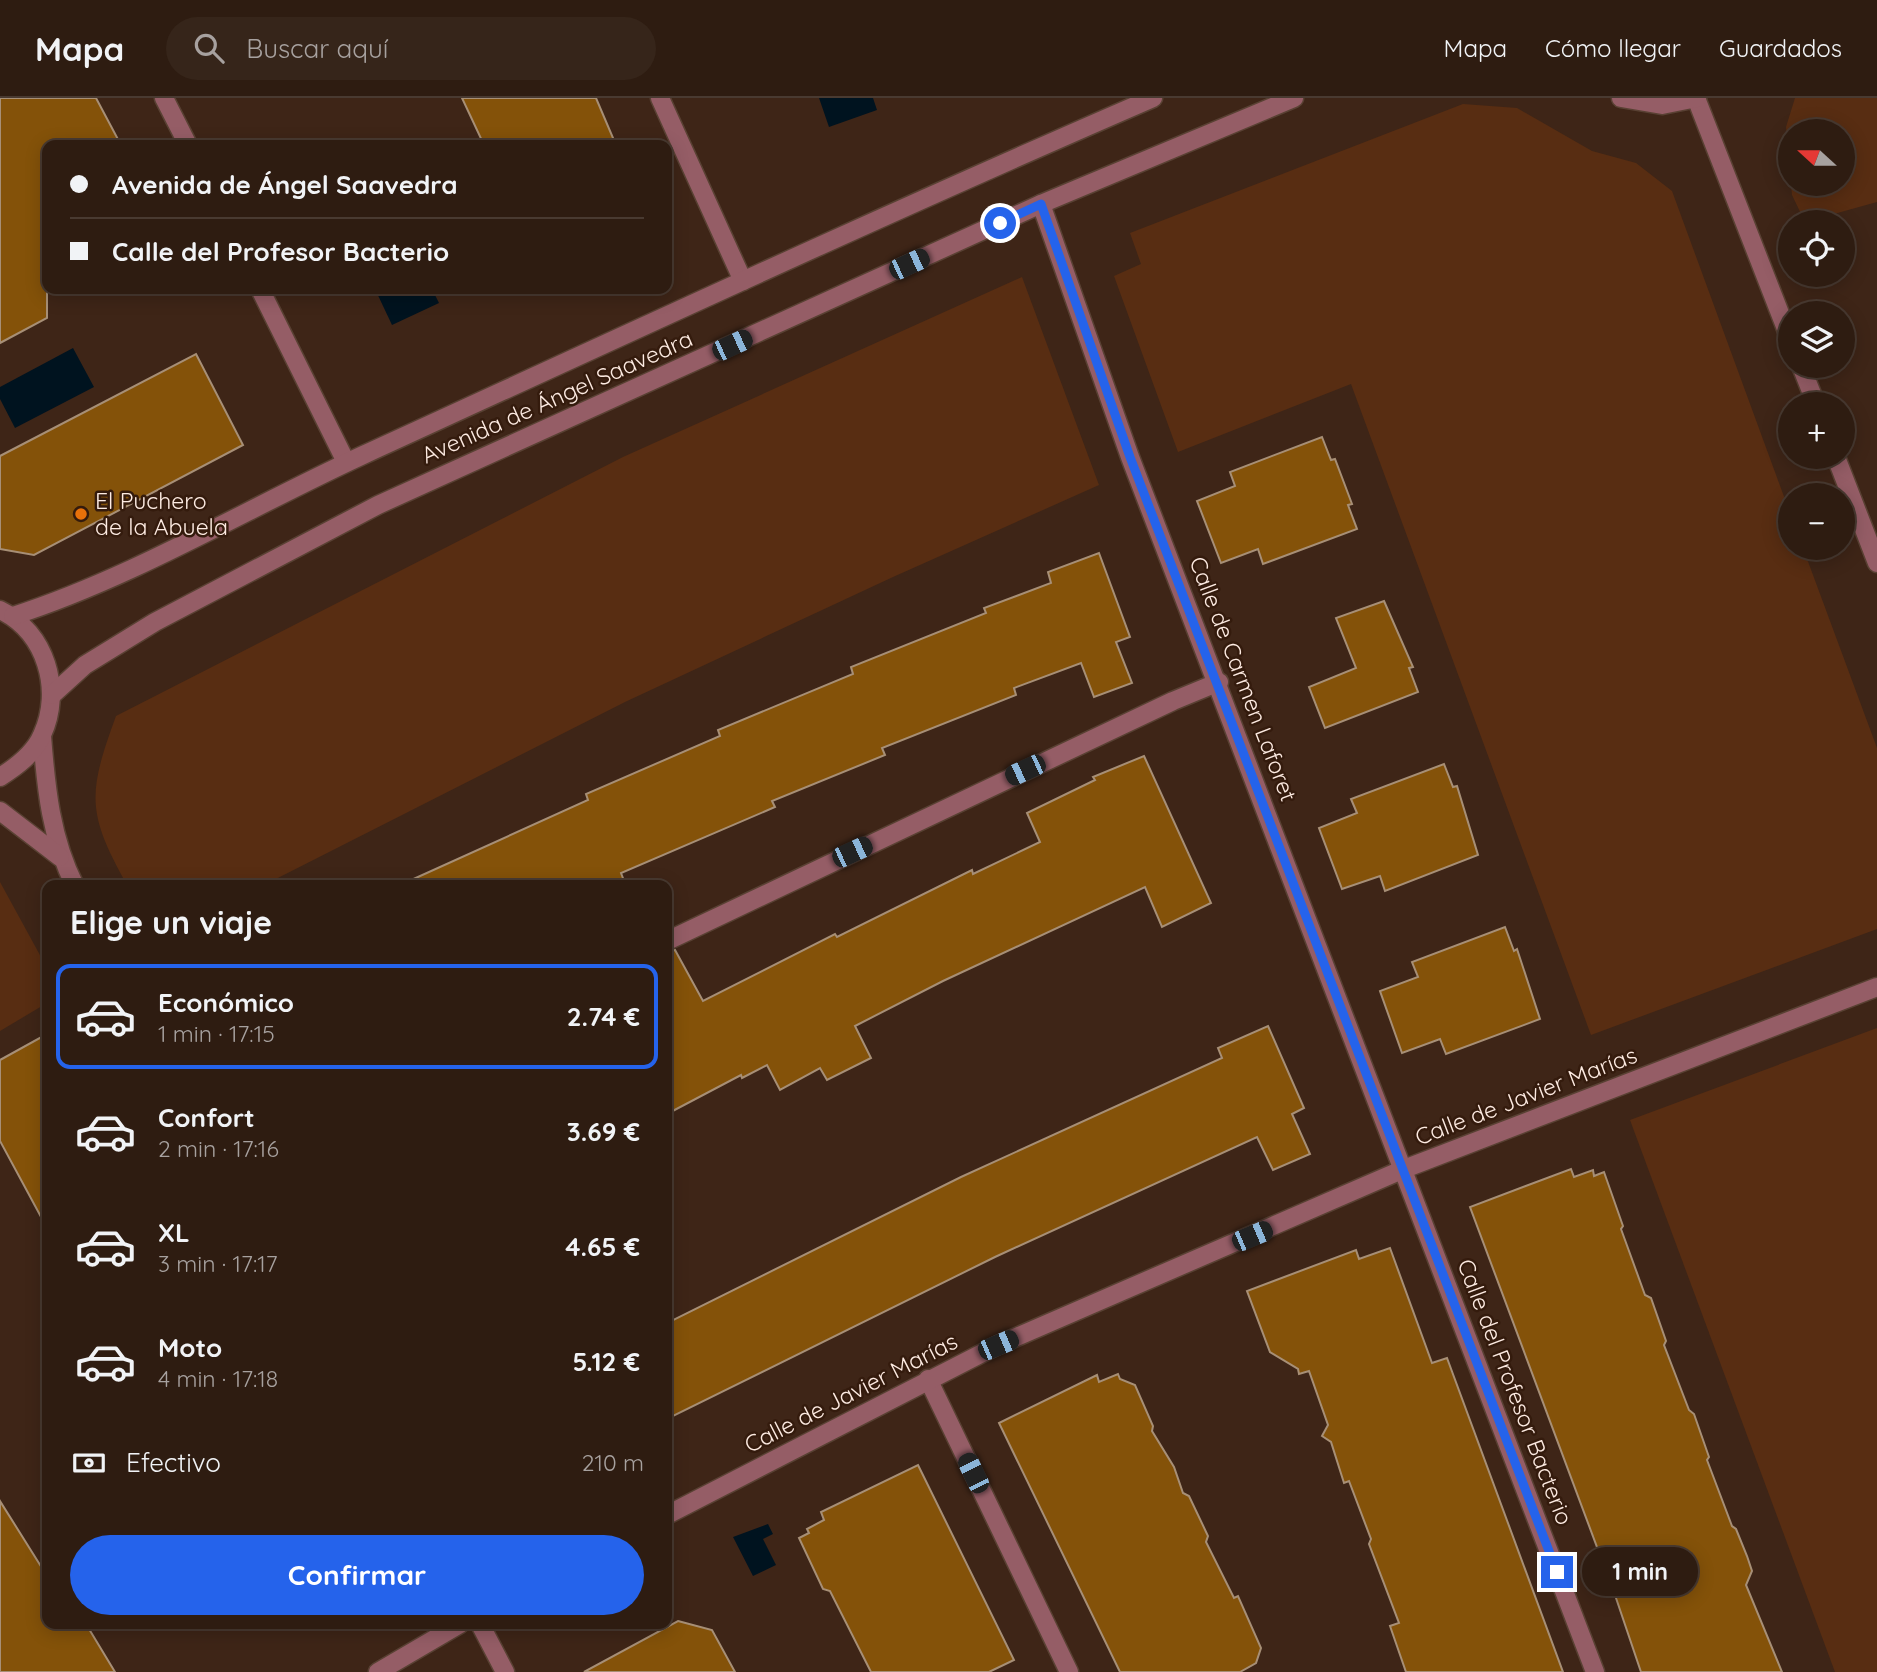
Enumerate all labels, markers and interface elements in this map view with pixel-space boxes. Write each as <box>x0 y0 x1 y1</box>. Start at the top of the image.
search box <box>166 17 656 80</box>
text: Mapa <box>35 28 124 69</box>
icon: search <box>190 29 228 67</box>
text: Buscar aquí <box>246 32 388 65</box>
text: Mapa <box>1444 33 1507 63</box>
text: Cómo llegar <box>1545 33 1681 63</box>
text: Guardados <box>1719 33 1842 63</box>
north arrow <box>1778 119 1855 196</box>
map controls <box>1778 119 1855 560</box>
text: Avenida de Ángel Saavedra <box>112 168 458 201</box>
route start <box>984 207 1016 239</box>
button: locate <box>1778 210 1855 287</box>
text: Calle del Profesor Bacterio <box>112 235 449 268</box>
car <box>886 246 933 282</box>
button: layers <box>1778 301 1855 378</box>
street label: Avenida de Ángel Saavedra <box>417 324 697 470</box>
car <box>709 327 756 363</box>
button: + <box>1778 392 1855 469</box>
button: − <box>1778 483 1855 560</box>
place label: El Puchero de la Abuela <box>95 486 228 541</box>
marker: El Puchero de la Abuela <box>73 506 89 522</box>
street label: Calle de Carmen Laforet <box>1183 552 1304 805</box>
car <box>1002 752 1049 788</box>
car <box>829 834 876 870</box>
text: Elige un viaje <box>70 902 272 942</box>
icon: car <box>74 985 137 1048</box>
text: Económico <box>158 986 294 1019</box>
text: 2.74 € <box>567 1000 640 1033</box>
text: 1 min · 17:15 <box>158 1019 275 1048</box>
street label: Calle de Javier Marías <box>1411 1040 1641 1151</box>
icon: car <box>74 1100 137 1163</box>
text: Confort <box>158 1101 255 1134</box>
text: 3.69 € <box>567 1115 640 1148</box>
text: 2 min · 17:16 <box>158 1134 279 1163</box>
icon: car <box>74 1215 137 1278</box>
text: XL <box>158 1216 190 1249</box>
car <box>1229 1218 1276 1254</box>
text: 4.65 € <box>565 1230 640 1263</box>
text: 3 min · 17:17 <box>158 1249 278 1278</box>
street label: Calle del Profesor Bacterio <box>1451 1255 1580 1529</box>
street label: Calle de Javier Marías <box>739 1326 962 1459</box>
car <box>975 1327 1022 1363</box>
icon: car <box>74 1330 137 1393</box>
text: Moto <box>158 1331 222 1364</box>
text: 5.12 € <box>572 1345 640 1378</box>
text: 4 min · 17:18 <box>158 1364 278 1393</box>
icon: cash <box>70 1444 108 1482</box>
text: Efectivo <box>126 1446 221 1479</box>
text: 210 m <box>582 1448 644 1477</box>
car <box>955 1450 992 1496</box>
button: Confirmar <box>70 1535 644 1615</box>
callout: 1 min <box>1582 1548 1697 1596</box>
route end <box>1541 1556 1573 1588</box>
text: 1 min <box>1612 1557 1668 1586</box>

